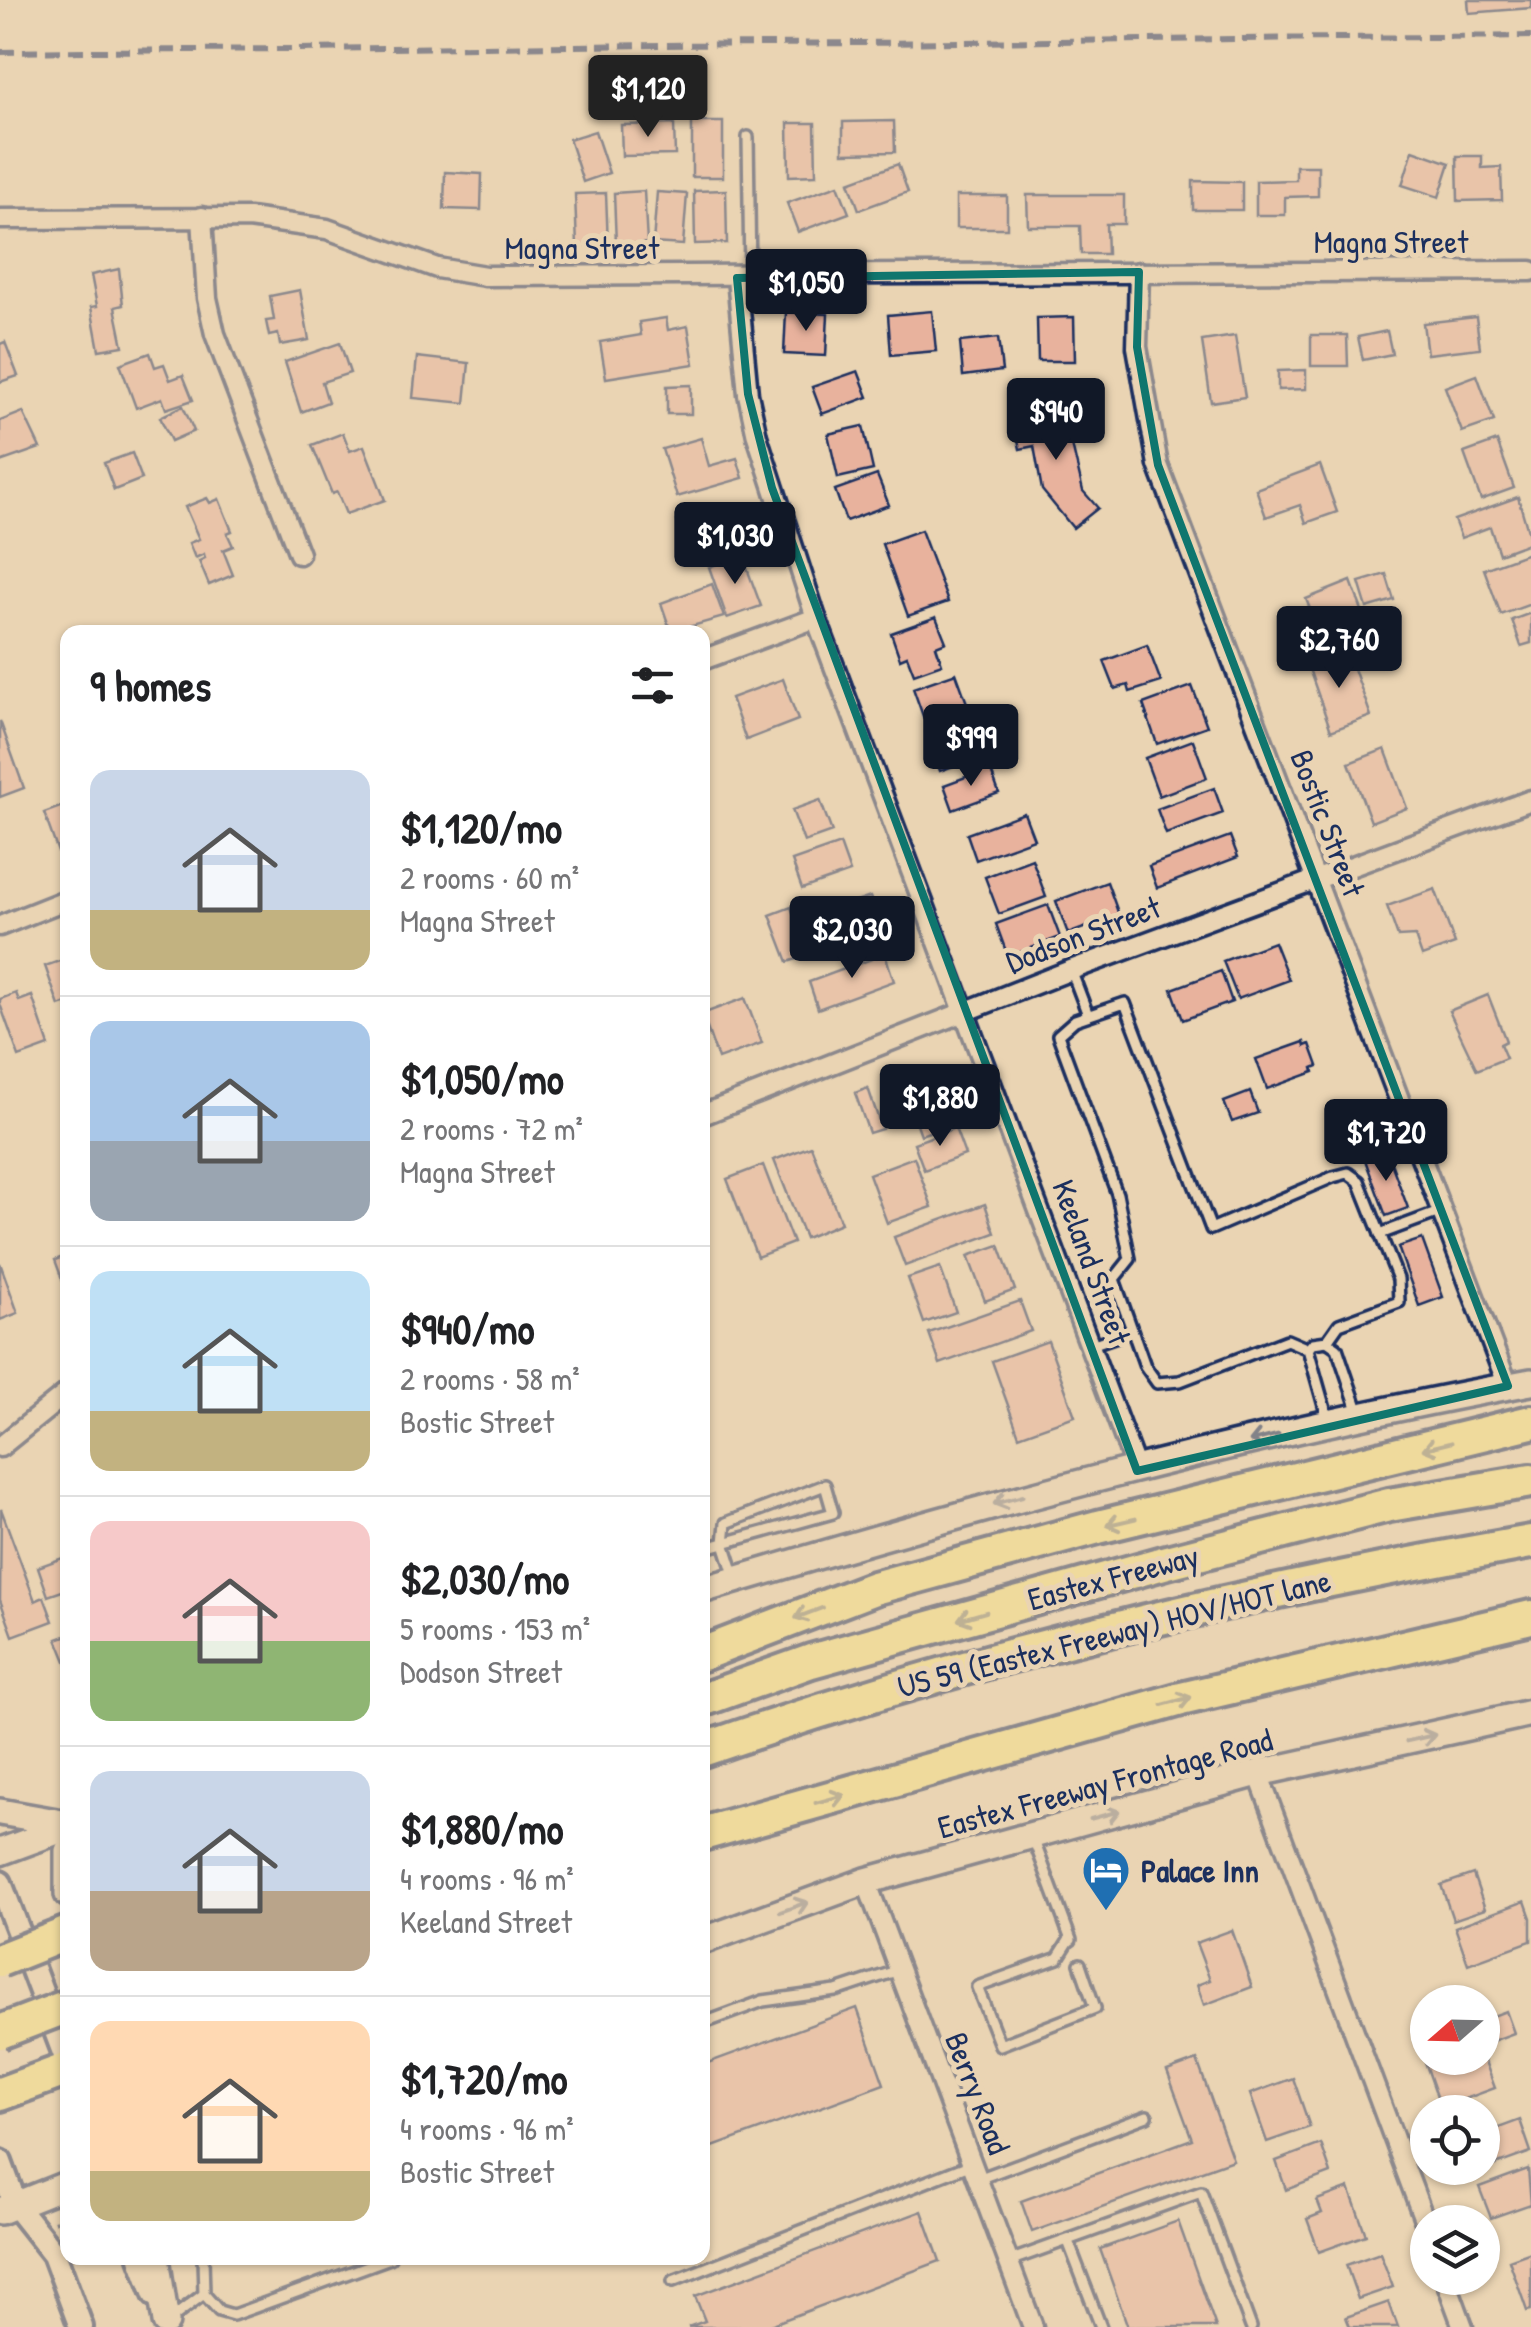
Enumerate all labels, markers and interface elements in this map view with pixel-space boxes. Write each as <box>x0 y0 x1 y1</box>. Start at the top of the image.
pin: $1,120 <box>567 55 729 140</box>
text: $1,120 <box>610 66 686 109</box>
street label: Magna Street <box>1314 220 1469 263</box>
street label: Magna Street <box>505 226 660 269</box>
pin: $1,050 <box>725 249 887 334</box>
text: $1,050 <box>768 260 844 303</box>
pin: $940 <box>997 378 1115 463</box>
text: $940 <box>1029 389 1083 432</box>
pin: $1,030 <box>654 502 816 587</box>
text: $1,030 <box>696 513 774 556</box>
pin: $2,760 <box>1258 606 1420 691</box>
text: $2,760 <box>1299 617 1379 660</box>
text: 9 homes <box>90 657 211 714</box>
icon: filters <box>625 658 680 713</box>
pin: $999 <box>912 704 1030 789</box>
text: $999 <box>945 715 997 758</box>
street label: Bostic Street <box>1280 743 1376 903</box>
text: $1,120/mo <box>400 799 562 856</box>
icon: home <box>170 810 290 930</box>
text: 2 rooms · 60 m² <box>400 856 579 899</box>
street label: Dodson Street <box>1000 885 1167 983</box>
pin: $2,030 <box>771 896 933 981</box>
text: Magna Street <box>400 899 555 942</box>
text: $2,030 <box>812 907 892 950</box>
text: $1,050/mo <box>400 1050 564 1107</box>
icon: home <box>170 1061 290 1181</box>
pin: $1,880 <box>859 1064 1021 1149</box>
text: $1,880 <box>902 1075 978 1118</box>
pin: $1,720 <box>1305 1099 1467 1184</box>
text: 2 rooms · 72 m² <box>400 1107 583 1150</box>
text: $1,720 <box>1346 1110 1426 1153</box>
text: Magna Street <box>400 1150 555 1193</box>
street label: Keeland Street <box>1042 1174 1142 1351</box>
text: $940/mo <box>400 1300 535 1357</box>
icon: home <box>170 1311 290 1431</box>
text: 2 rooms · 58 m² <box>400 1357 580 1400</box>
text: Bostic Street <box>400 1400 554 1443</box>
one-way arrow <box>1249 1430 1281 1448</box>
one-way arrow <box>1422 1437 1453 1456</box>
one-way arrow <box>992 1492 1024 1510</box>
one-way arrow <box>1106 1514 1138 1532</box>
street label: Eastex Freeway <box>1023 1534 1203 1620</box>
text: $2,030/mo <box>400 1550 569 1607</box>
street label: US 59 (Eastex Freeway) HOV/HOT lane <box>893 1558 1335 1708</box>
icon: home <box>170 1561 290 1681</box>
one-way arrow <box>794 1605 825 1623</box>
text: 5 rooms · 153 m² <box>400 1607 590 1650</box>
one-way arrow <box>956 1608 988 1627</box>
text: Dodson Street <box>400 1650 562 1693</box>
one-way arrow <box>1160 1690 1192 1709</box>
street label: Eastex Freeway Frontage Road <box>933 1718 1277 1848</box>
one-way arrow <box>1404 1727 1436 1746</box>
one-way arrow <box>814 1788 845 1807</box>
text: $1,880/mo <box>400 1800 563 1857</box>
one-way arrow <box>1089 1804 1121 1823</box>
icon: home <box>170 1811 290 1931</box>
hotel icon: Palace Inn <box>1080 1844 1132 1912</box>
place label: Palace Inn <box>1141 1849 1259 1892</box>
text: 4 rooms · 96 m² <box>400 1857 574 1900</box>
one-way arrow <box>778 1897 809 1915</box>
text: Keeland Street <box>400 1900 572 1943</box>
north arrow <box>1410 1985 1500 2075</box>
map controls <box>1410 1985 1500 2295</box>
street label: Berry Road <box>935 2026 1021 2160</box>
text: $1,720/mo <box>400 2050 568 2107</box>
icon: home <box>170 2061 290 2181</box>
button: locate <box>1410 2095 1500 2185</box>
text: 4 rooms · 96 m² <box>400 2107 574 2150</box>
text: Bostic Street <box>400 2150 554 2193</box>
button: layers <box>1410 2205 1500 2295</box>

